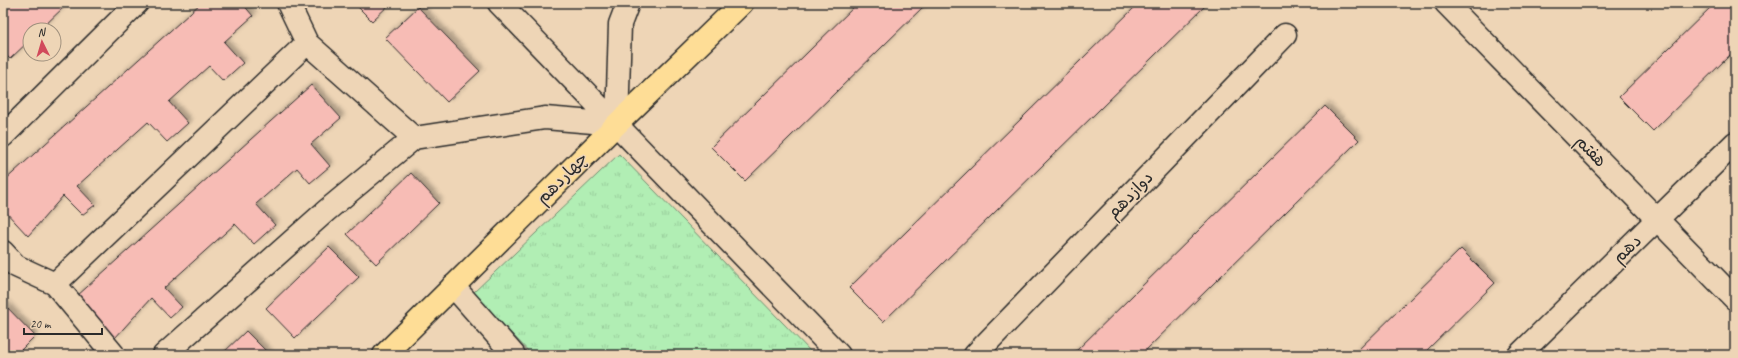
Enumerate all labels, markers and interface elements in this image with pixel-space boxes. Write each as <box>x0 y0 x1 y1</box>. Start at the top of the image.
north arrow <box>22 22 62 62</box>
text: N <box>37 25 47 39</box>
street label: هفتم <box>1569 131 1611 173</box>
street label: چهاردهم <box>532 148 594 210</box>
street label: دوازدهم <box>1102 167 1159 224</box>
street label: دهم <box>1608 230 1647 269</box>
scale bar <box>24 310 102 336</box>
text: 20 m <box>30 316 52 332</box>

